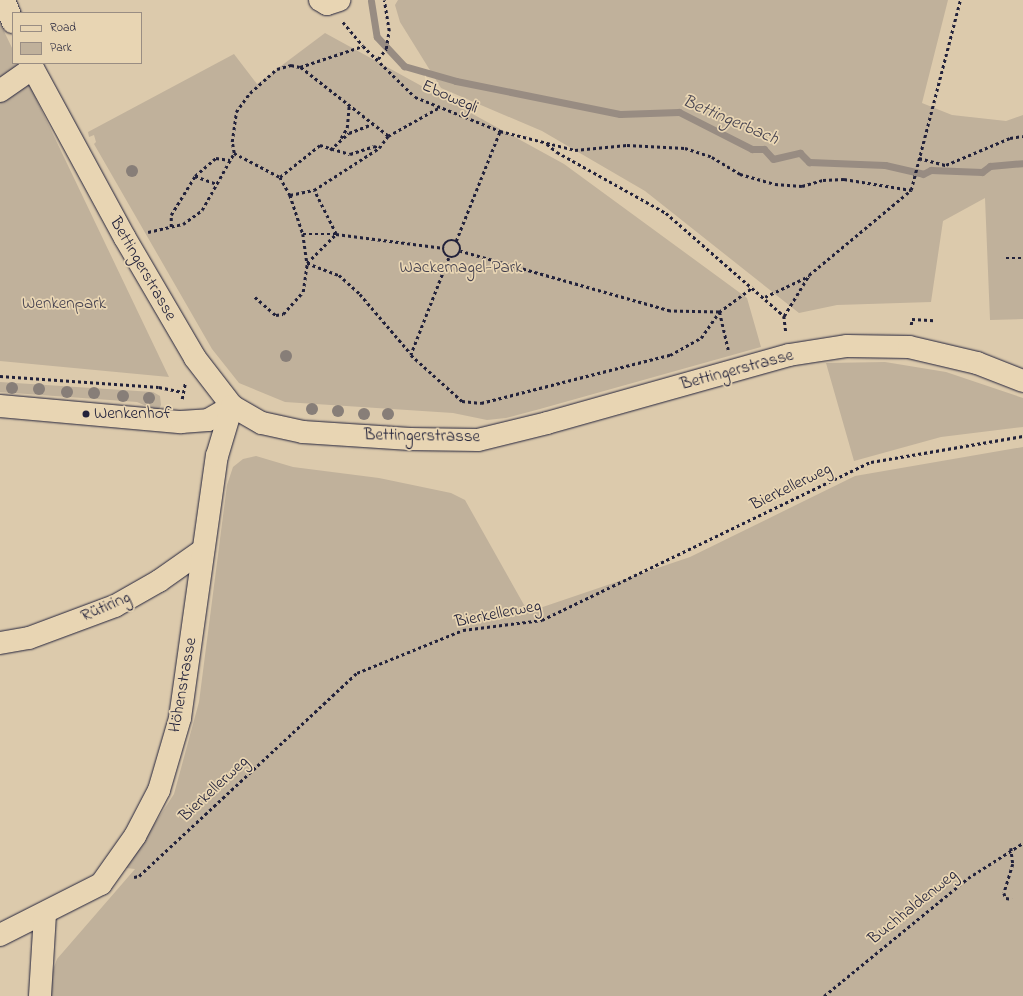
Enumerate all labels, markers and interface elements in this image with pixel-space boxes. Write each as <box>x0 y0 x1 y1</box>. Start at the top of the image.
legend <box>12 12 142 64</box>
text: Road <box>50 19 76 37</box>
text: Park <box>50 39 72 57</box>
street label: Ebowegli <box>419 76 481 118</box>
water label: Bettingerbach <box>679 91 781 151</box>
street label: Bettingerstrasse <box>105 214 181 324</box>
park label: Wackernagel-Park <box>399 258 523 278</box>
park label: Wenkenpark <box>22 294 106 314</box>
street label: Bettingerstrasse <box>678 345 796 395</box>
place label: Wenkenhof <box>94 404 171 424</box>
marker: Wenkenhof <box>81 409 91 419</box>
street label: Bettingerstrasse <box>364 425 480 447</box>
street label: Bierkellerweg <box>747 459 835 515</box>
street label: Rütiring <box>78 587 134 627</box>
street label: Bierkellerweg <box>453 596 543 632</box>
street label: Höhenstrasse <box>165 636 201 734</box>
street label: Bierkellerweg <box>175 752 253 826</box>
street label: Buchhaldenweg <box>864 865 962 949</box>

